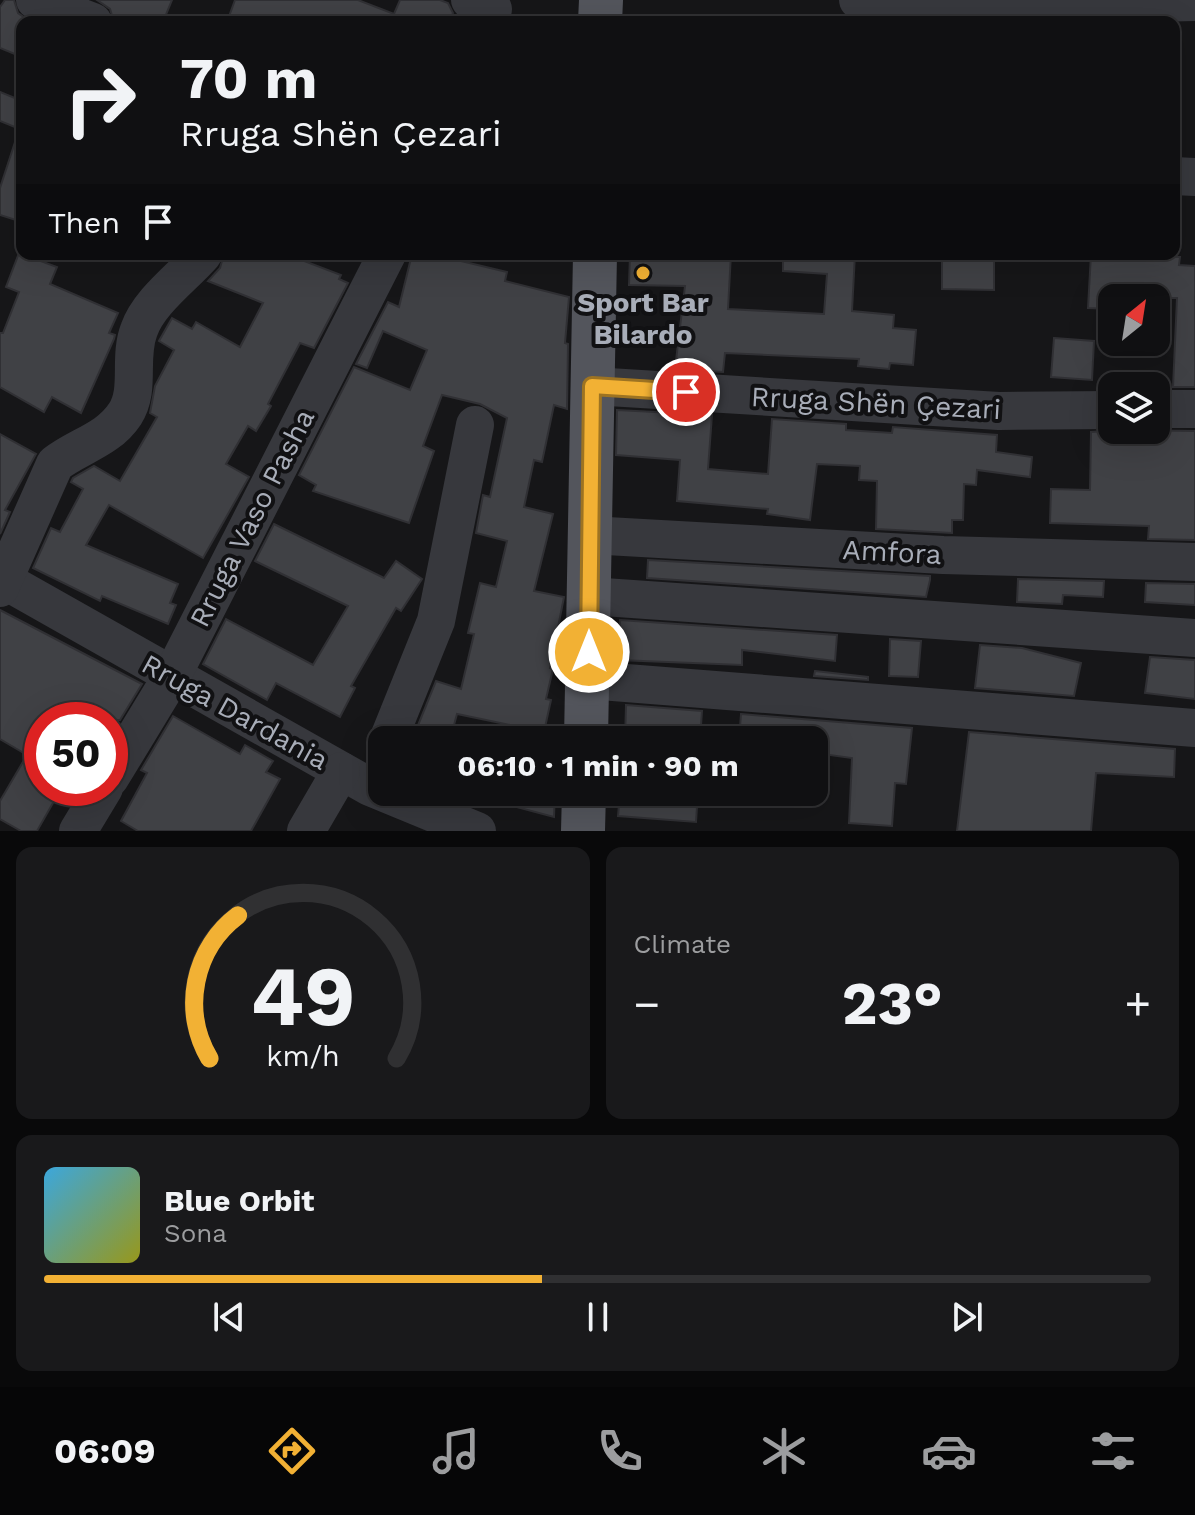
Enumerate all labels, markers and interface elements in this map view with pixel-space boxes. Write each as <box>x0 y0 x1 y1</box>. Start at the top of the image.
text: 70 m <box>180 46 317 112</box>
icon: right <box>48 48 152 152</box>
text: Rruga Shën Çezari <box>180 113 502 155</box>
icon: arrive <box>136 200 180 244</box>
text: Then <box>48 205 120 240</box>
marker: Sport Bar Bilardo <box>634 264 652 282</box>
north arrow <box>1098 284 1170 356</box>
map controls <box>1098 284 1170 444</box>
place label: Sport Bar Bilardo <box>577 286 709 351</box>
pin <box>652 358 720 426</box>
icon: arrive <box>664 370 708 414</box>
button: layers <box>1098 372 1170 444</box>
street label: Rruga Shën Çezari <box>750 380 1002 426</box>
street label: Rruga Vaso Pasha <box>183 403 321 632</box>
street label: Amfora <box>842 533 943 571</box>
position arrow <box>547 610 631 694</box>
street label: Rruga Dardania <box>136 647 334 777</box>
speed limit sign: 50 <box>24 702 128 806</box>
text: 06:10 · 1 min · 90 m <box>457 748 739 783</box>
text: Climate <box>634 929 731 959</box>
text: 49 <box>250 948 355 1045</box>
text: 23° <box>842 968 943 1039</box>
text: − <box>634 978 660 1030</box>
text: + <box>1124 978 1151 1030</box>
text: km/h <box>266 1039 340 1073</box>
text: Blue Orbit <box>164 1183 314 1218</box>
text: Sona <box>164 1218 227 1248</box>
icon: previous <box>207 1295 251 1339</box>
icon: pause <box>576 1295 620 1339</box>
icon: next <box>945 1295 989 1339</box>
icon: directions <box>264 1423 320 1479</box>
icon: music <box>428 1423 484 1479</box>
icon: phone <box>592 1423 648 1479</box>
icon: climate <box>756 1423 812 1479</box>
icon: car <box>921 1423 977 1479</box>
icon: filters <box>1085 1423 1141 1479</box>
text: 06:09 <box>54 1430 156 1472</box>

